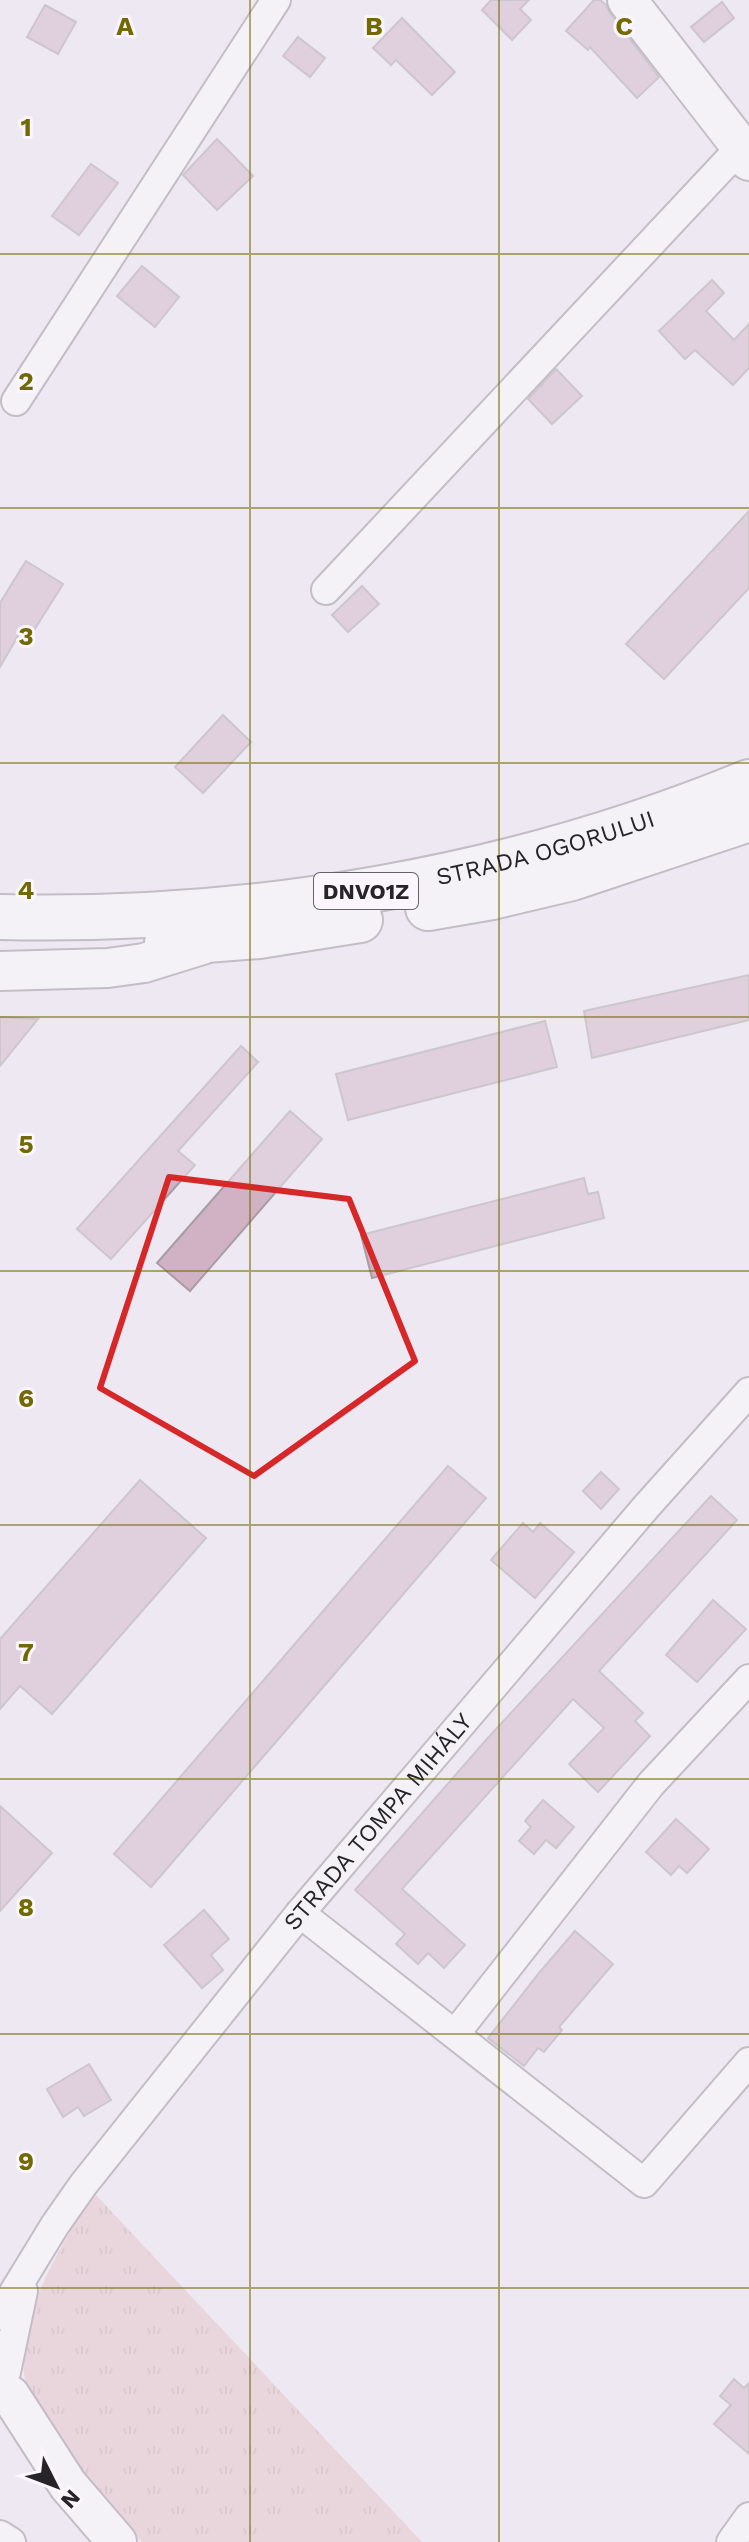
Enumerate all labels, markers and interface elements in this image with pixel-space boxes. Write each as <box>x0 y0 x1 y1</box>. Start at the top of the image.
text: A <box>116 11 134 41</box>
text: B <box>365 11 383 41</box>
text: C <box>615 11 633 41</box>
text: 1 <box>20 112 32 142</box>
text: 2 <box>18 366 34 396</box>
text: 3 <box>18 621 34 651</box>
street label: STRADA OGORULUI <box>434 805 658 891</box>
road number: DNVO1Z <box>314 873 418 909</box>
text: 4 <box>18 875 35 905</box>
text: 5 <box>18 1129 34 1159</box>
text: 6 <box>18 1383 34 1413</box>
text: 7 <box>18 1637 34 1667</box>
street label: STRADA TOMPA MIHÁLY <box>278 1708 478 1936</box>
text: 8 <box>18 1892 34 1922</box>
text: 9 <box>18 2146 34 2176</box>
north arrow <box>16 2446 96 2526</box>
text: N <box>56 2485 85 2513</box>

